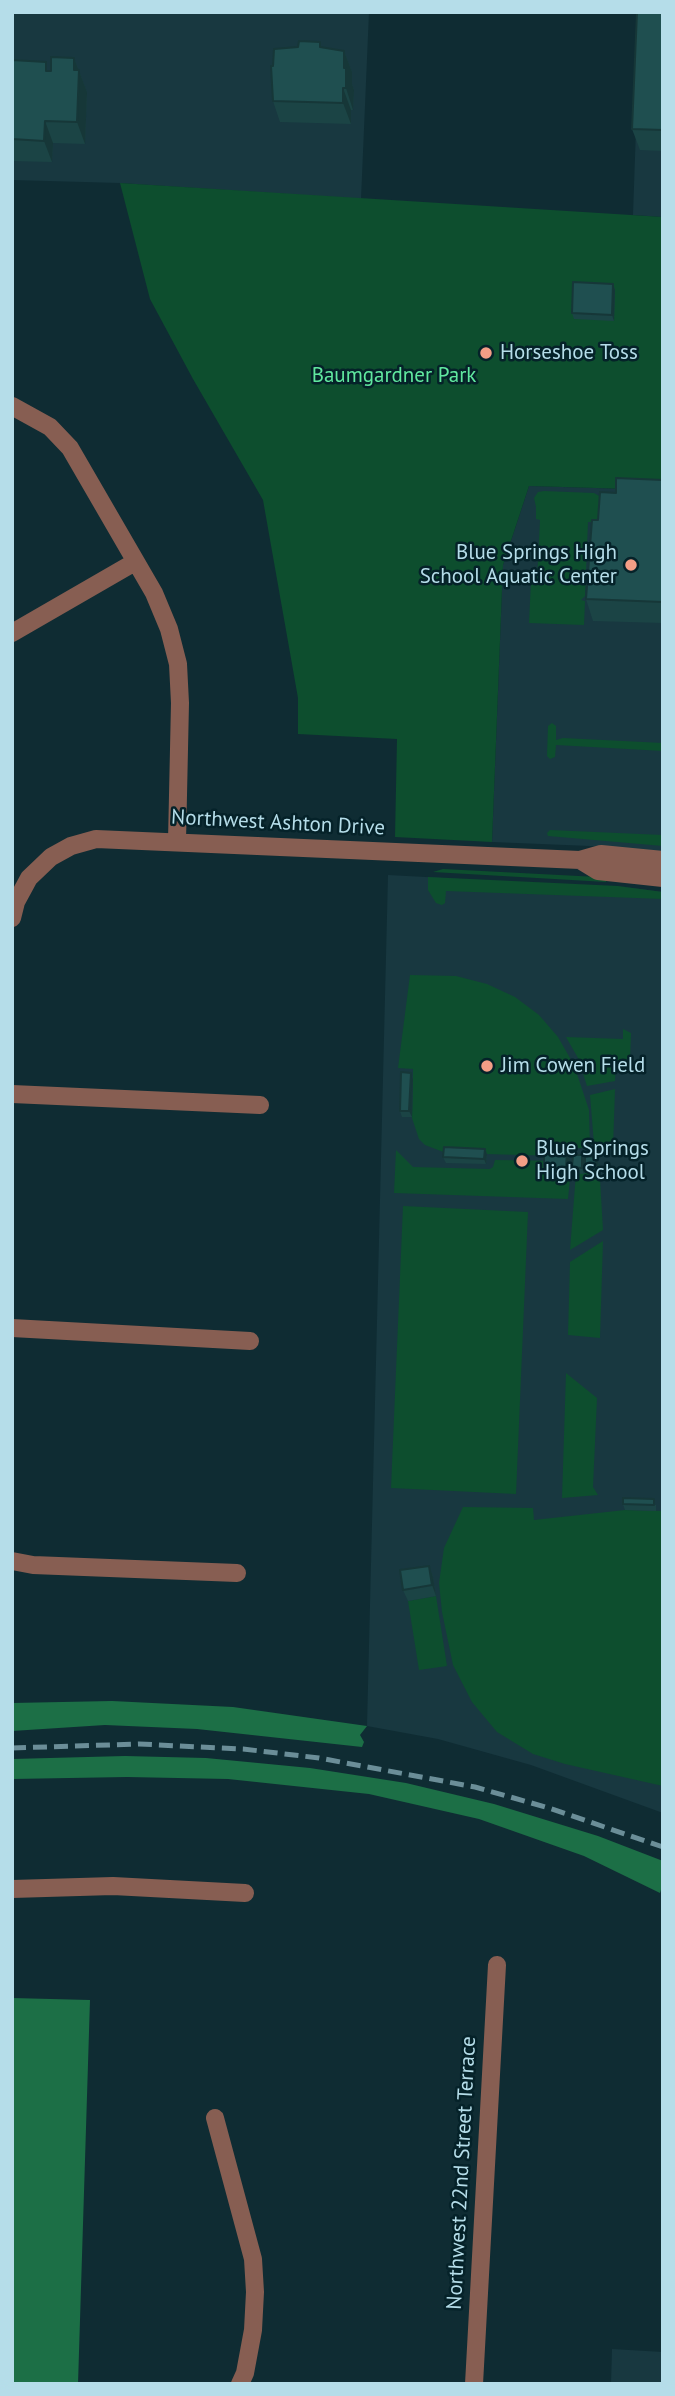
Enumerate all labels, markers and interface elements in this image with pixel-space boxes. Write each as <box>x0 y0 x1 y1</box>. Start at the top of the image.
place label: Horseshoe Toss <box>500 340 638 366</box>
marker: Horseshoe Toss <box>478 345 494 361</box>
park label: Baumgardner Park <box>312 363 476 389</box>
place label: Blue Springs High School Aquatic Center <box>420 540 617 590</box>
marker: Blue Springs High School Aquatic Center <box>623 557 639 573</box>
street label: Northwest Ashton Drive <box>170 805 386 841</box>
place label: Jim Cowen Field <box>501 1053 645 1079</box>
marker: Jim Cowen Field <box>479 1058 495 1074</box>
place label: Blue Springs High School <box>536 1136 649 1186</box>
marker: Blue Springs High School <box>514 1153 530 1169</box>
street label: Northwest 22nd Street Terrace <box>442 2036 482 2310</box>

